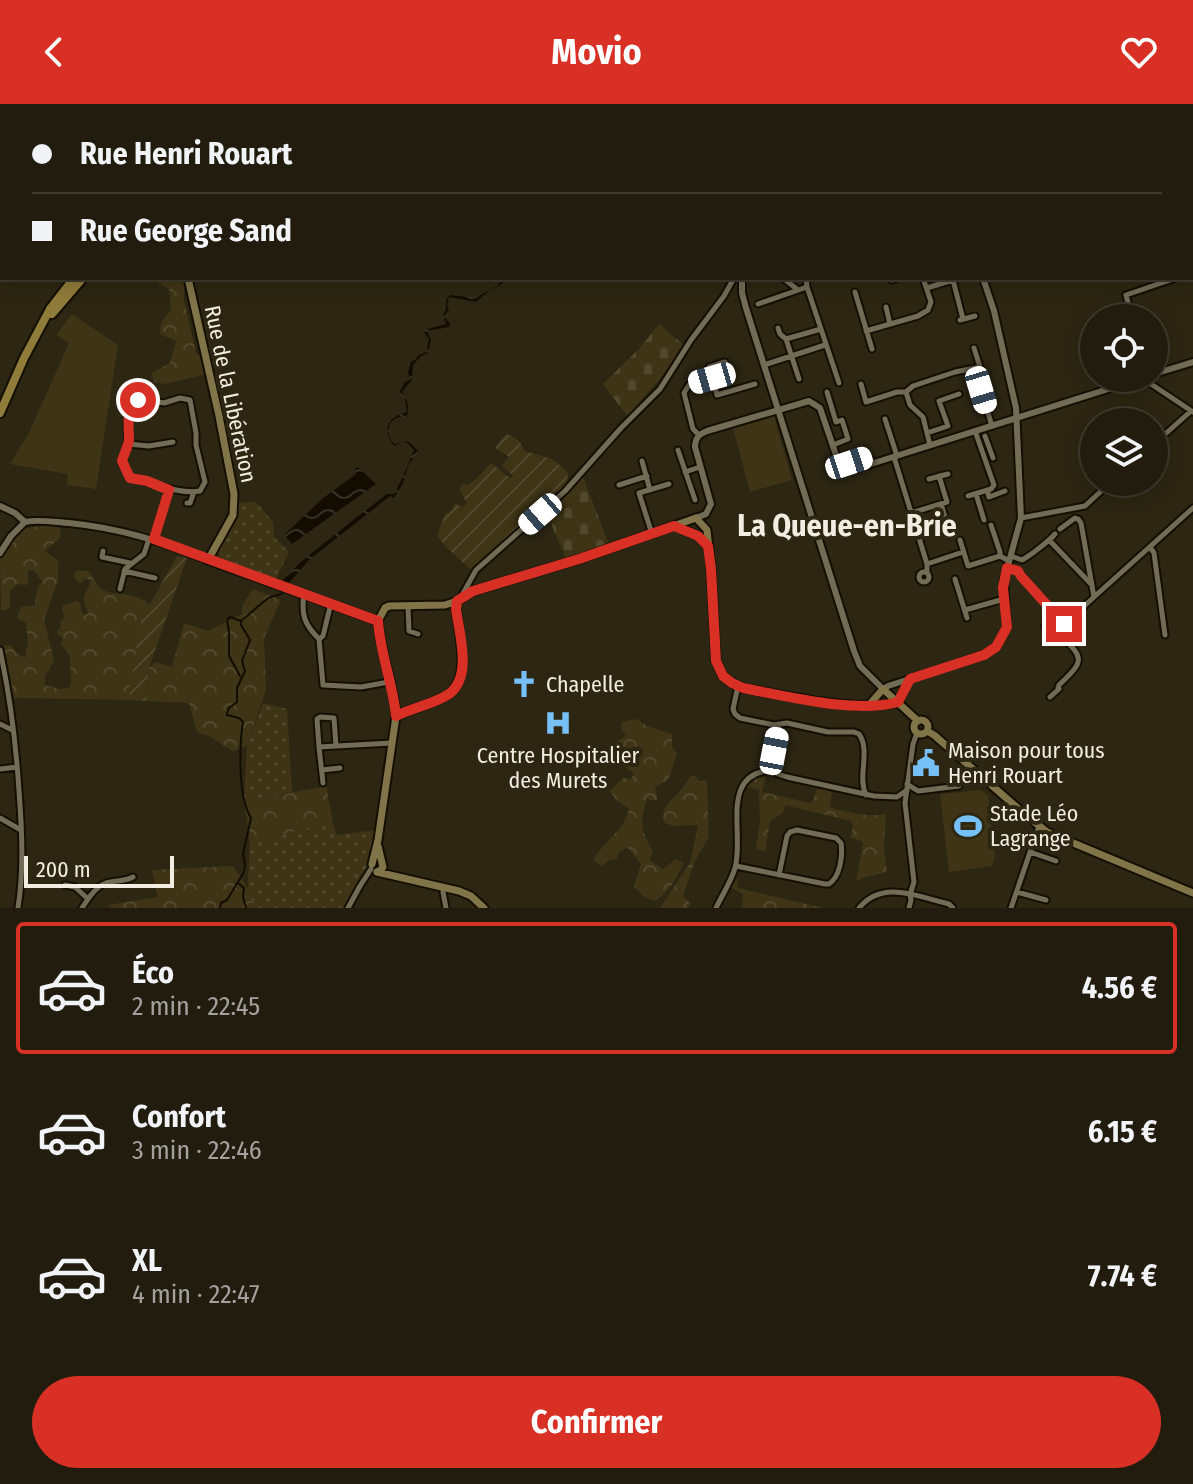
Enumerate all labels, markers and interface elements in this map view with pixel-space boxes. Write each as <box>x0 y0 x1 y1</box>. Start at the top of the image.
icon: back <box>32 30 76 74</box>
text: Movio <box>551 30 642 74</box>
icon: heart <box>1117 30 1161 74</box>
text: Rue Henri Rouart <box>80 136 292 172</box>
text: Rue George Sand <box>80 213 292 249</box>
street label: Rue de la Libération <box>199 303 262 485</box>
map controls <box>1080 304 1168 496</box>
button: locate <box>1080 304 1168 392</box>
car <box>686 360 738 396</box>
car <box>963 364 999 416</box>
route start <box>120 382 156 418</box>
button: layers <box>1080 408 1168 496</box>
car <box>822 444 876 482</box>
car <box>514 489 566 539</box>
district label: La Queue-en-Brie <box>737 508 957 544</box>
route end <box>1046 606 1082 642</box>
church icon: Chapelle <box>509 669 539 699</box>
place label: Chapelle <box>546 671 624 698</box>
hospital icon: Centre Hospitalier des Murets <box>543 708 573 738</box>
car <box>758 725 790 777</box>
place label: Maison pour tous Henri Rouart <box>948 737 1105 789</box>
place label: Centre Hospitalier des Murets <box>477 742 640 794</box>
public building icon: Maison pour tous Henri Rouart <box>911 748 941 778</box>
place label: Stade Léo Lagrange <box>990 800 1078 852</box>
sports icon: Stade Léo Lagrange <box>953 811 983 841</box>
scale bar <box>24 852 174 888</box>
text: 200 m <box>36 856 91 883</box>
icon: car <box>36 952 108 1024</box>
text: Éco <box>132 955 174 991</box>
text: 4.56 € <box>1082 970 1157 1006</box>
text: 2 min · 22:45 <box>132 991 260 1022</box>
icon: car <box>36 1096 108 1168</box>
text: Confort <box>132 1099 226 1135</box>
text: 6.15 € <box>1088 1114 1157 1150</box>
text: 3 min · 22:46 <box>132 1135 262 1166</box>
icon: car <box>36 1240 108 1312</box>
text: XL <box>132 1243 162 1279</box>
text: 7.74 € <box>1088 1258 1157 1294</box>
text: 4 min · 22:47 <box>132 1279 260 1310</box>
button: Confirmer <box>32 1376 1161 1468</box>

